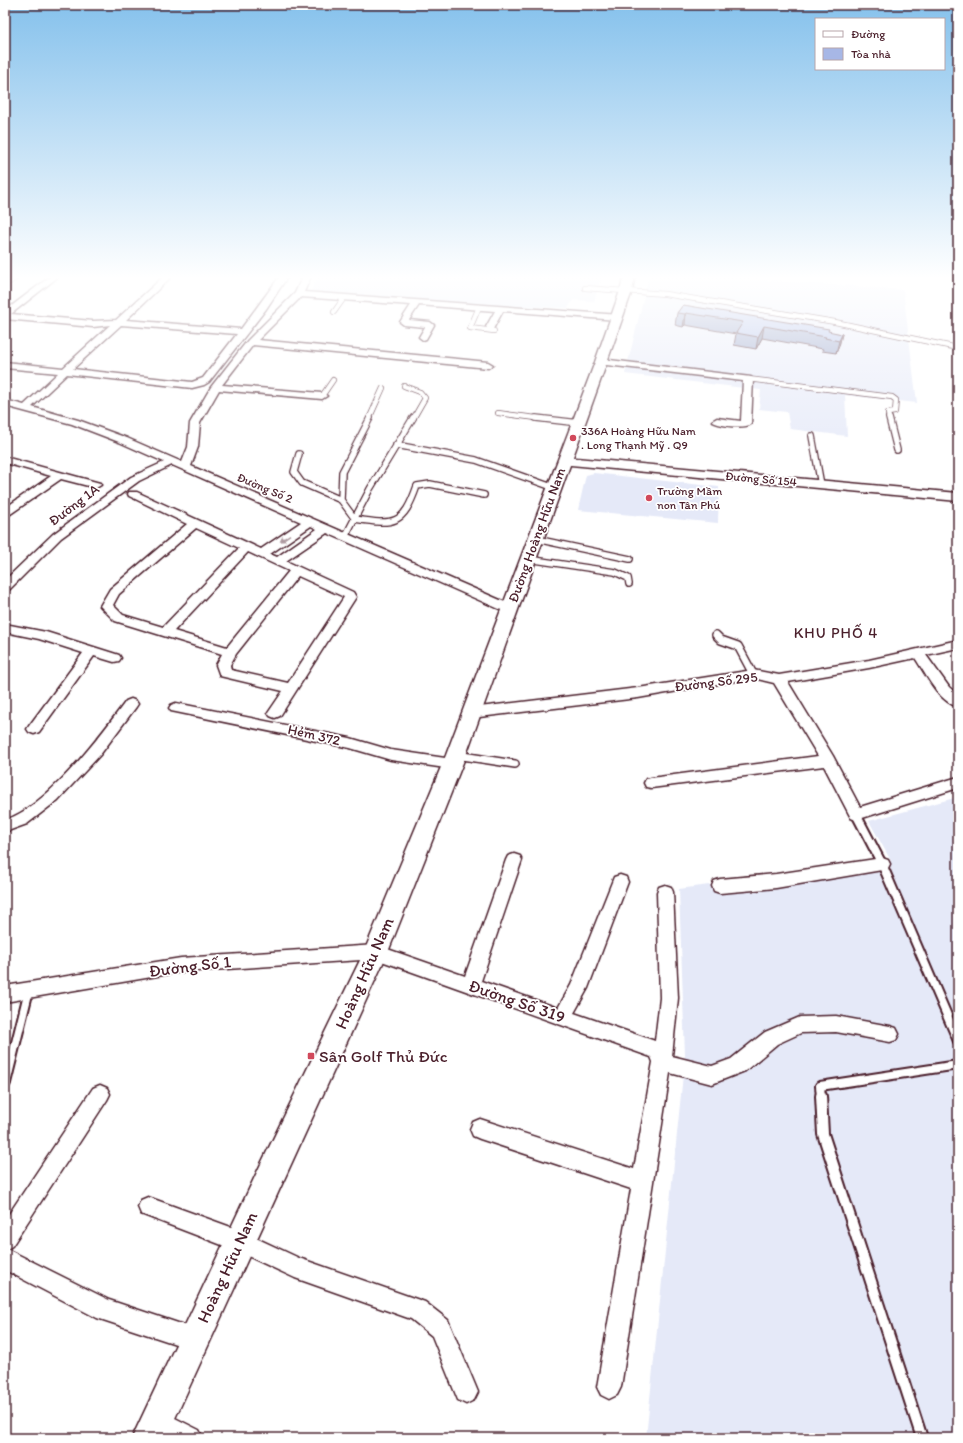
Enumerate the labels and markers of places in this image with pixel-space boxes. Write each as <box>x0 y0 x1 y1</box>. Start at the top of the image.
place label: 336A Hoàng Hữu Nam . Long Thạnh Mỹ . Q9 <box>581 424 696 452</box>
marker: 336A Hoàng Hữu Nam . Long Thạnh Mỹ . Q9 <box>568 433 578 443</box>
place label: Trường Mầm non Tân Phú <box>657 484 722 512</box>
marker: Trường Mầm non Tân Phú <box>644 493 654 503</box>
place label: Sân Golf Thủ Đức <box>319 1046 448 1066</box>
marker: Sân Golf Thủ Đức <box>306 1051 316 1061</box>

